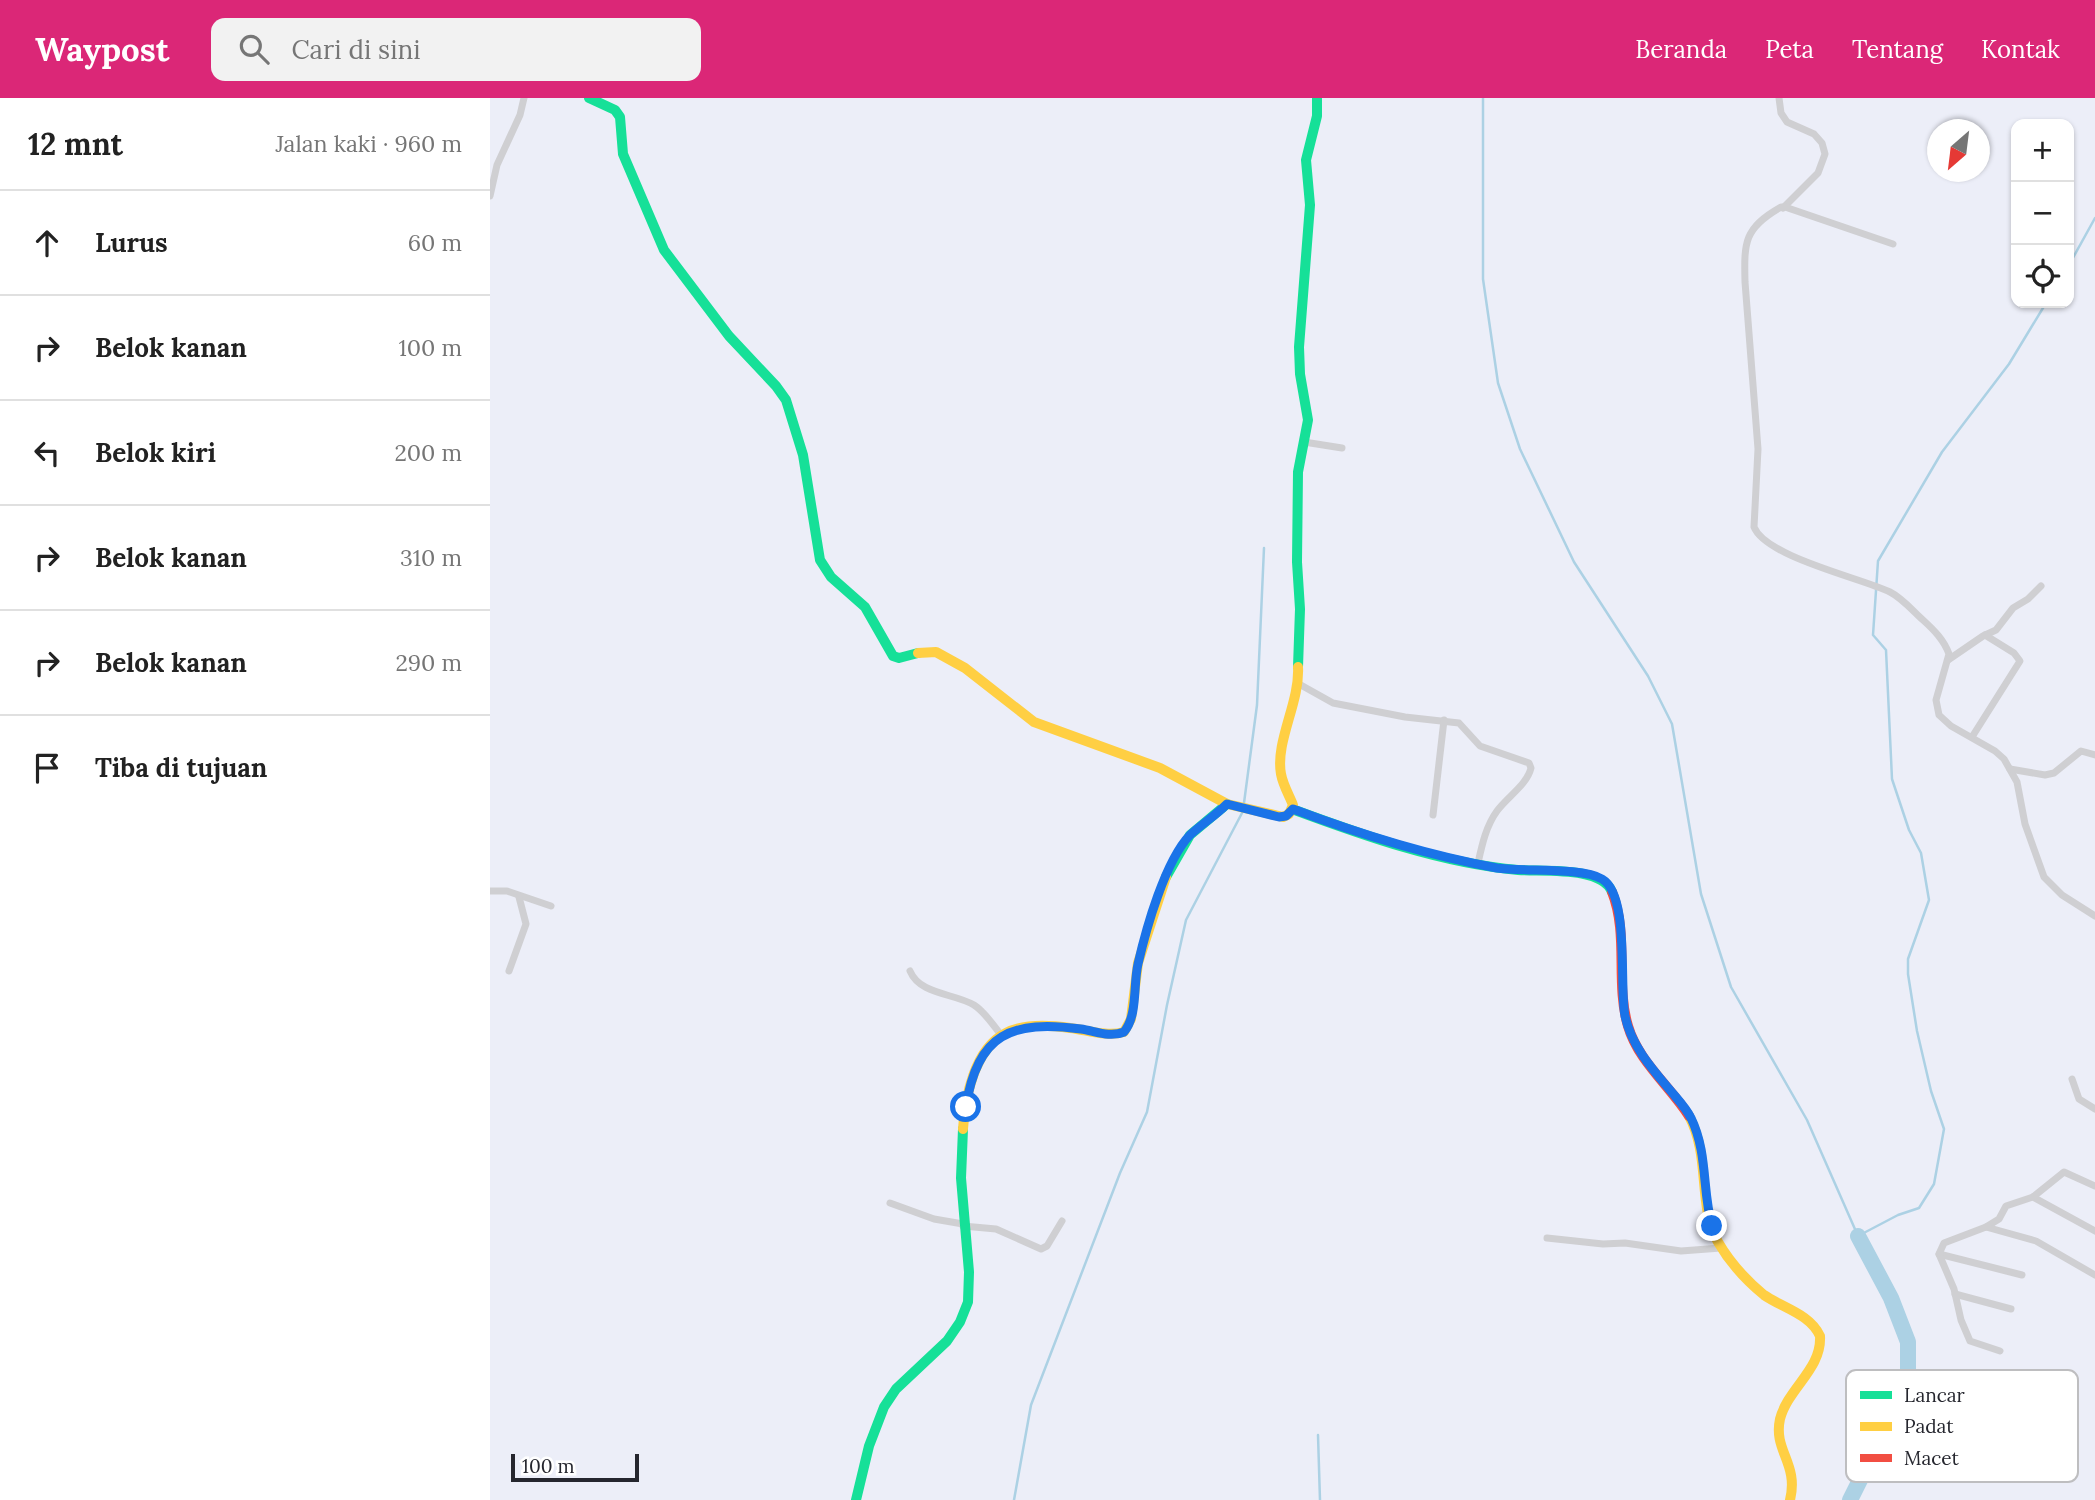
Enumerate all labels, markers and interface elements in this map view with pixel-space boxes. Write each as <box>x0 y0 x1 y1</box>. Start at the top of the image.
search box <box>211 18 701 81</box>
text: Waypost <box>35 28 169 70</box>
icon: search <box>235 30 273 68</box>
text: Cari di sini <box>291 33 421 66</box>
text: Beranda <box>1635 34 1727 65</box>
text: Peta <box>1765 34 1814 65</box>
text: Tentang <box>1852 34 1943 65</box>
text: Kontak <box>1981 34 2060 65</box>
north arrow <box>1927 119 1990 182</box>
map controls <box>2011 119 2074 308</box>
button: + <box>2011 119 2074 182</box>
text: 12 mnt <box>28 125 123 163</box>
text: Jalan kaki · 960 m <box>275 129 462 158</box>
button: − <box>2011 182 2074 245</box>
icon: ahead <box>28 224 66 262</box>
text: Lurus <box>95 226 168 259</box>
text: 60 m <box>408 228 462 257</box>
button: locate <box>2011 245 2074 308</box>
icon: right <box>28 329 66 367</box>
text: Belok kanan <box>95 331 247 364</box>
text: 100 m <box>398 333 462 362</box>
icon: left <box>28 434 66 472</box>
text: Belok kiri <box>95 436 216 469</box>
text: 200 m <box>394 438 462 467</box>
icon: right <box>28 539 66 577</box>
text: Belok kanan <box>95 541 247 574</box>
text: 310 m <box>400 543 462 572</box>
icon: right <box>28 644 66 682</box>
text: Belok kanan <box>95 646 247 679</box>
text: 290 m <box>395 648 462 677</box>
icon: arrive <box>28 749 66 787</box>
text: Tiba di tujuan <box>95 751 267 784</box>
route start <box>950 1091 981 1122</box>
route end <box>1696 1210 1727 1241</box>
legend <box>1846 1370 2078 1482</box>
text: Lancar <box>1904 1383 1966 1407</box>
text: Padat <box>1904 1414 1954 1438</box>
text: Macet <box>1904 1446 1959 1470</box>
scale bar <box>511 1451 639 1483</box>
text: 100 m <box>522 1454 575 1478</box>

